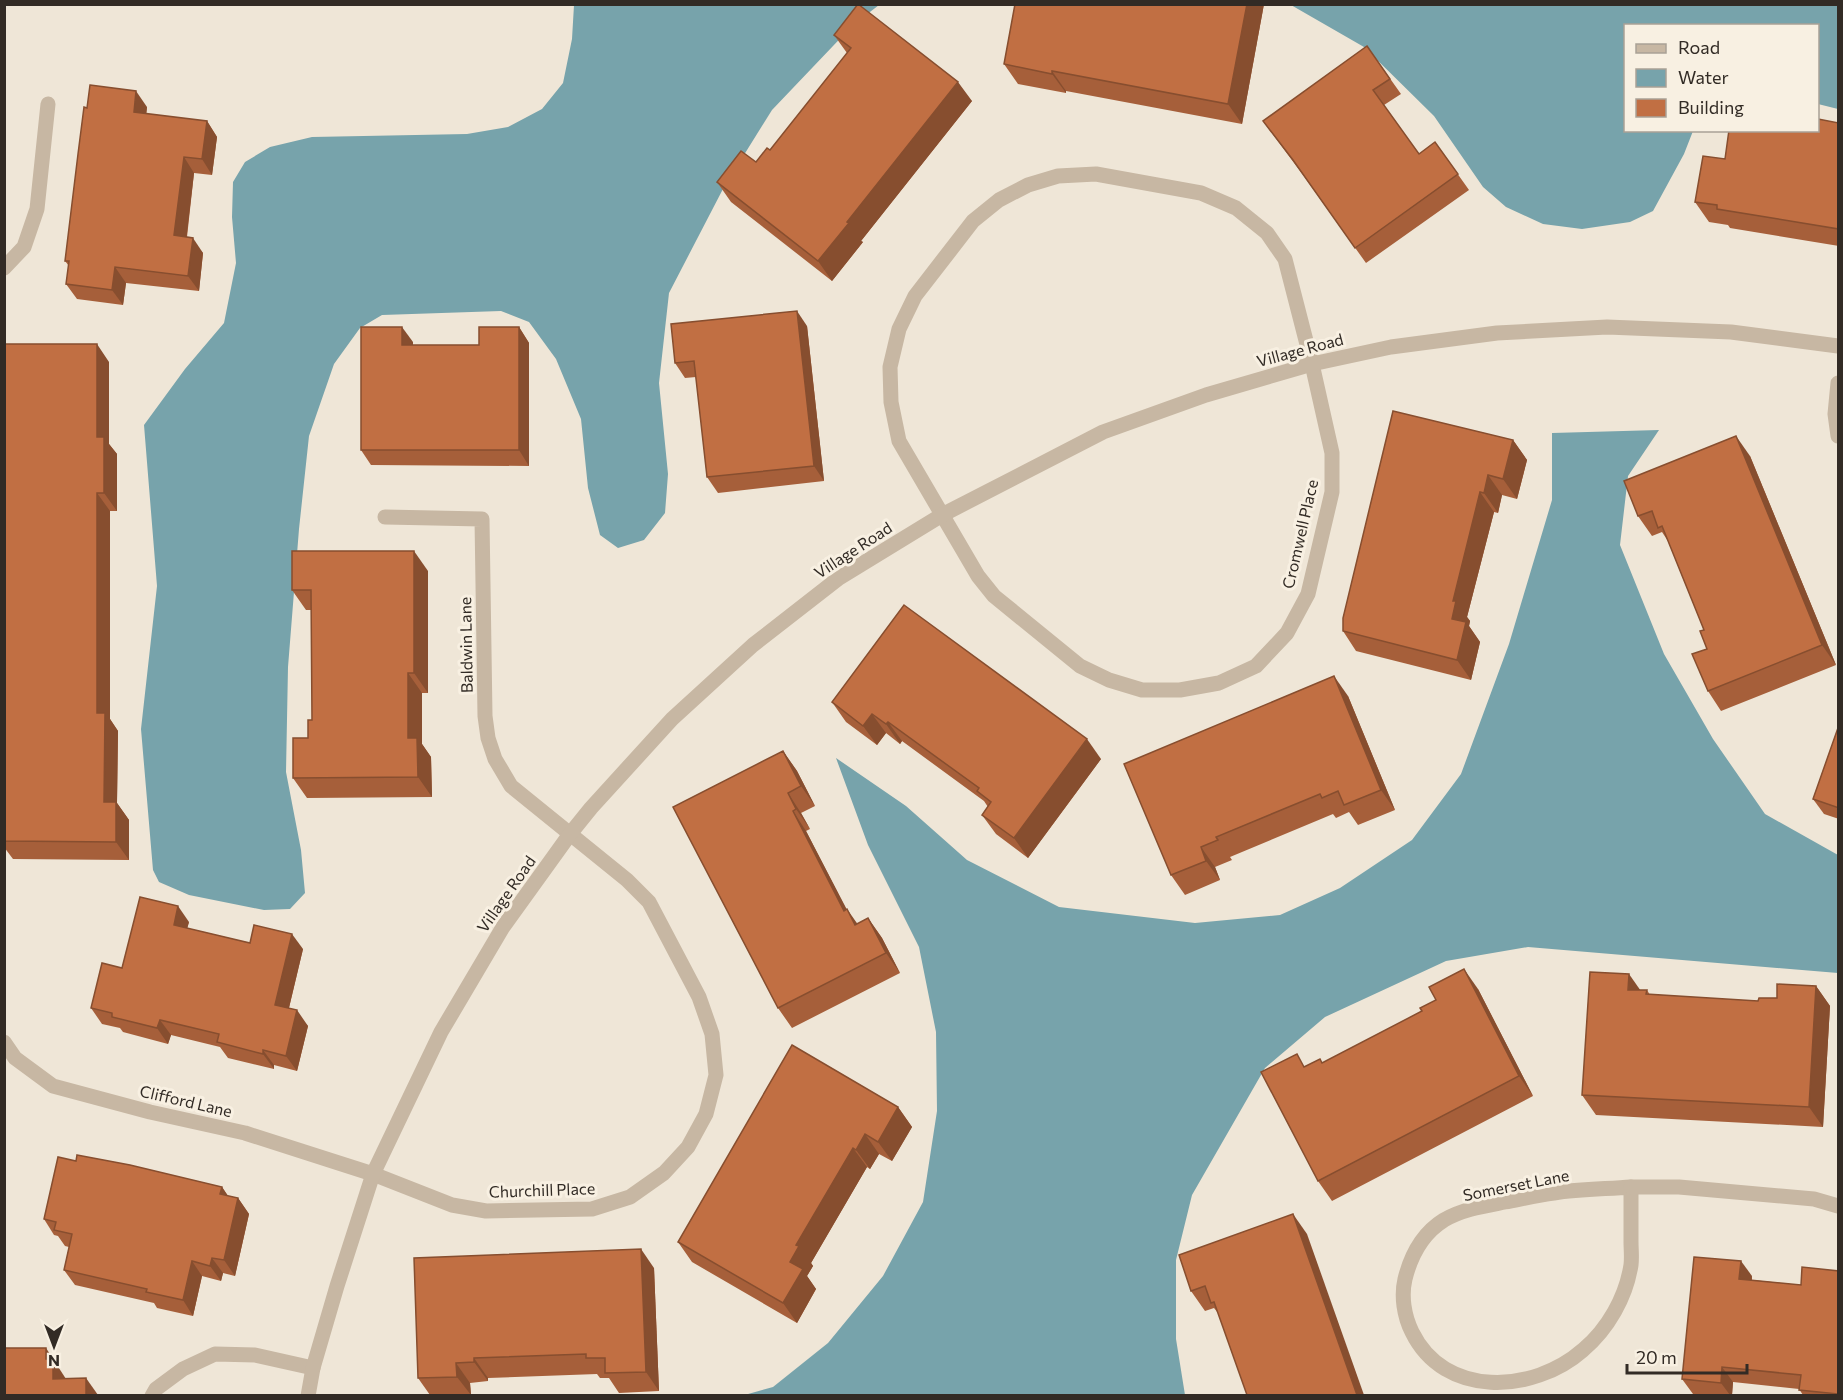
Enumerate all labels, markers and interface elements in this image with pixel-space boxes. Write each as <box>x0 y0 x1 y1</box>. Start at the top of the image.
legend <box>1624 24 1819 132</box>
text: Road <box>1678 36 1720 58</box>
text: Water <box>1678 66 1729 88</box>
text: Building <box>1678 96 1744 118</box>
street label: Village Road <box>1254 329 1345 370</box>
street label: Cromwell Place <box>1278 477 1321 590</box>
street label: Village Road <box>810 517 895 582</box>
street label: Baldwin Lane <box>455 597 476 693</box>
street label: Village Road <box>472 852 539 936</box>
street label: Clifford Lane <box>138 1081 234 1120</box>
street label: Somerset Lane <box>1461 1165 1571 1204</box>
street label: Churchill Place <box>488 1178 595 1201</box>
north arrow <box>24 1316 84 1376</box>
scale bar <box>1627 1337 1747 1375</box>
text: 20 m <box>1636 1346 1677 1368</box>
text: N <box>48 1352 60 1371</box>

